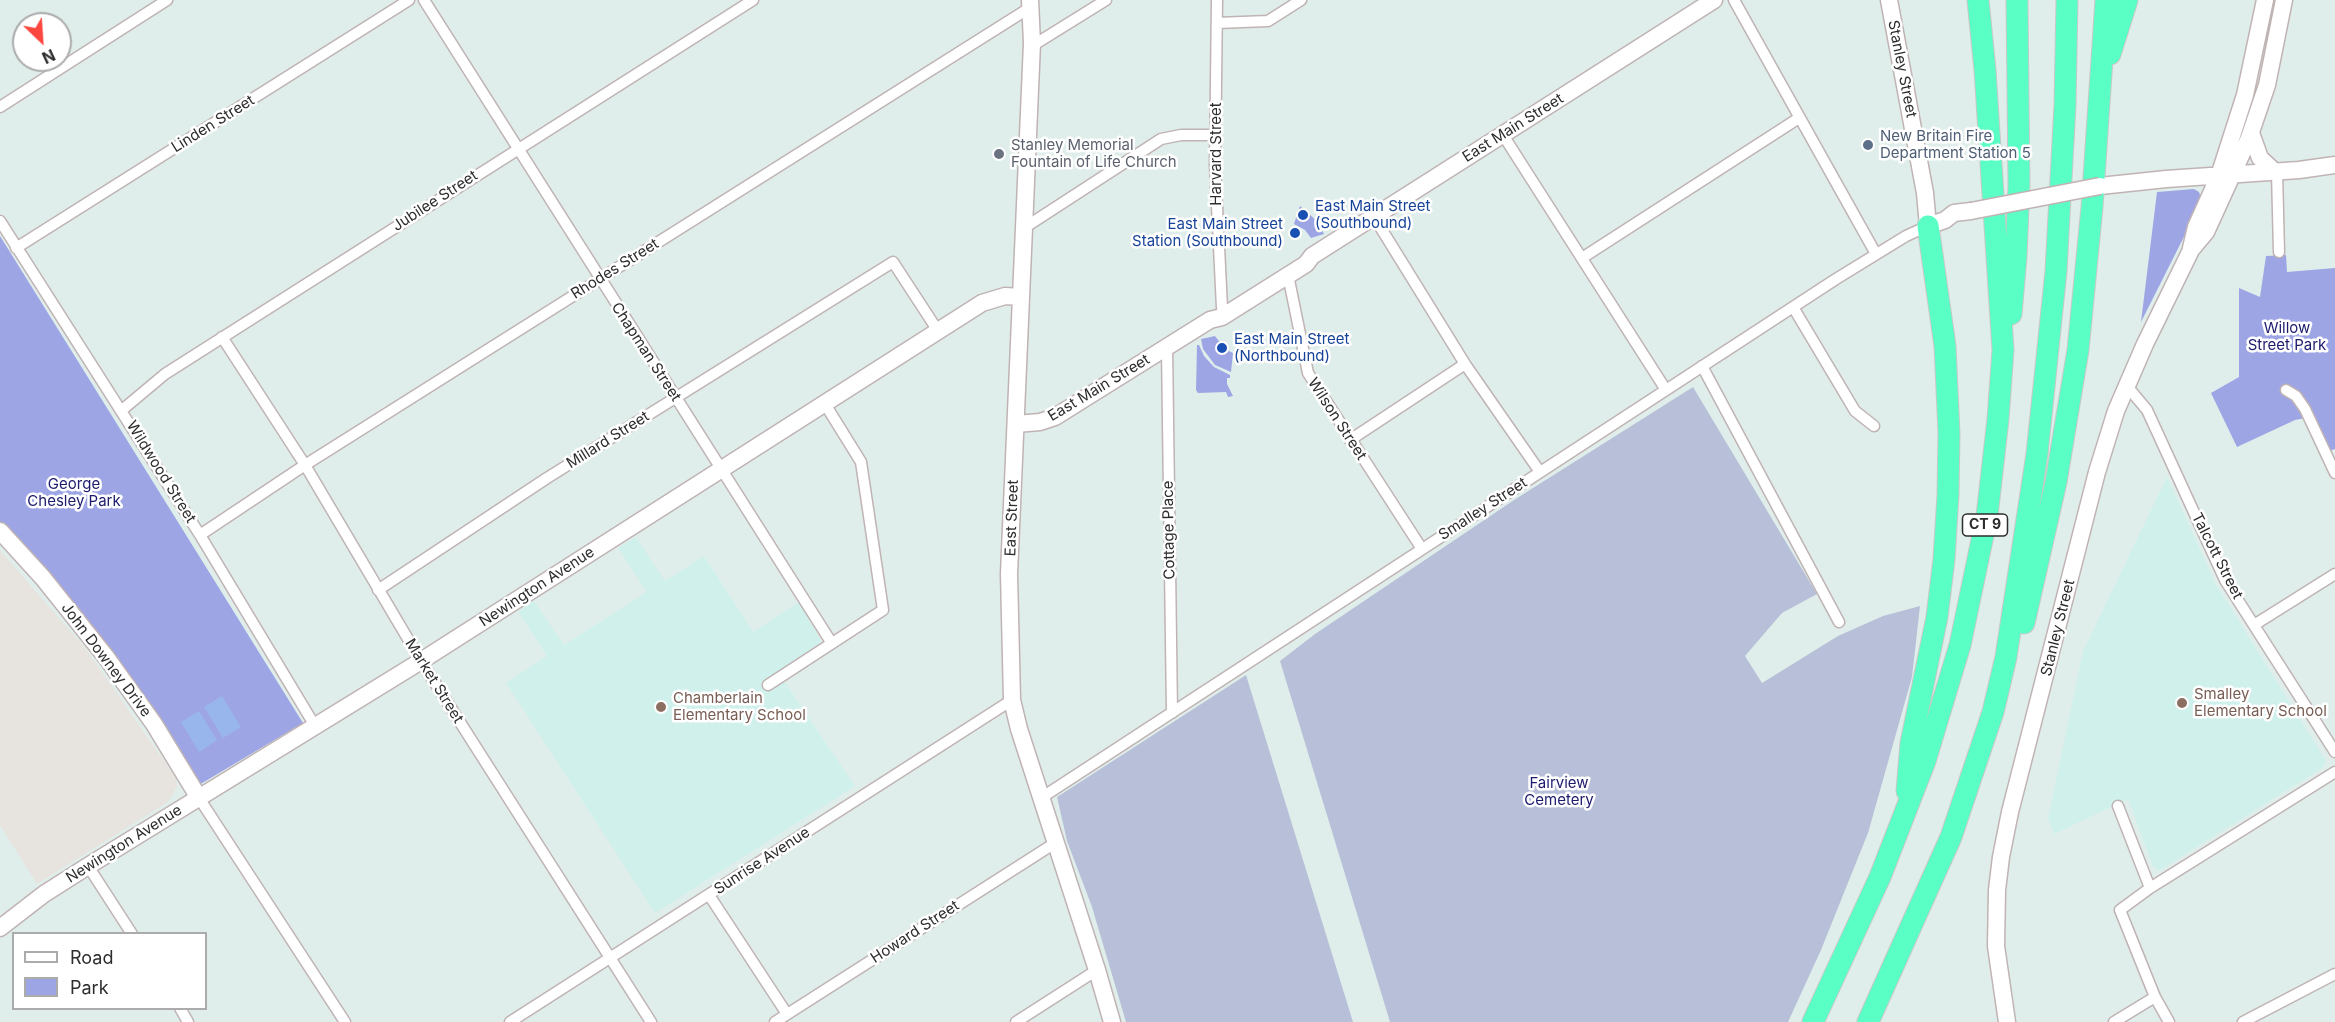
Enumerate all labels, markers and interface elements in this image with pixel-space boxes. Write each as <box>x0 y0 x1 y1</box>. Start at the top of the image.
north arrow <box>12 12 72 72</box>
street label: Stanley Street <box>1884 19 1920 119</box>
text: N <box>39 45 59 68</box>
street label: East Main Street <box>1459 90 1567 166</box>
street label: Linden Street <box>168 91 258 157</box>
street label: Harvard Street <box>1207 102 1225 206</box>
place label: New Britain Fire Department Station 5 <box>1880 127 2031 162</box>
place label: Stanley Memorial Fountain of Life Church <box>1011 136 1177 171</box>
marker: New Britain Fire Department Station 5 <box>1861 138 1875 152</box>
marker: Stanley Memorial Fountain of Life Church <box>992 147 1006 161</box>
street label: Jubilee Street <box>389 167 481 235</box>
place label: East Main Street (Southbound) <box>1315 197 1430 232</box>
marker: East Main Street (Southbound) <box>1296 208 1310 222</box>
place label: East Main Street Station (Southbound) <box>1132 215 1283 250</box>
marker: East Main Street Station (Southbound) <box>1288 226 1302 240</box>
street label: Rhodes Street <box>568 235 662 303</box>
street label: Chapman Street <box>607 299 685 405</box>
park label: Willow Street Park <box>2248 319 2326 354</box>
place label: East Main Street (Northbound) <box>1234 330 1349 365</box>
marker: East Main Street (Northbound) <box>1215 341 1229 355</box>
street label: East Main Street <box>1045 351 1153 425</box>
street label: Wilson Street <box>1304 375 1370 463</box>
street label: Millard Street <box>563 407 653 473</box>
street label: Wildwood Street <box>122 418 200 526</box>
street label: Smalley Street <box>1435 474 1531 544</box>
park label: George Chesley Park <box>27 475 121 510</box>
street label: East Street <box>1002 479 1022 557</box>
street label: Cottage Place <box>1159 480 1179 580</box>
street label: Talcott Street <box>2188 510 2246 602</box>
road number: CT 9 <box>1962 514 2008 536</box>
street label: Newington Avenue <box>476 543 598 631</box>
street label: Stanley Street <box>2037 578 2079 678</box>
street label: John Downey Drive <box>57 599 155 721</box>
street label: Market Street <box>401 636 467 726</box>
place label: Smalley Elementary School <box>2194 685 2327 720</box>
place label: Chamberlain Elementary School <box>673 689 806 724</box>
marker: Smalley Elementary School <box>2175 696 2189 710</box>
marker: Chamberlain Elementary School <box>654 700 668 714</box>
park label: Fairview Cemetery <box>1524 774 1594 809</box>
street label: Newington Avenue <box>63 801 185 887</box>
street label: Sunrise Avenue <box>711 823 813 899</box>
street label: Howard Street <box>867 897 963 967</box>
legend <box>12 932 207 1010</box>
text: Road <box>70 947 113 968</box>
text: Park <box>70 977 109 998</box>

